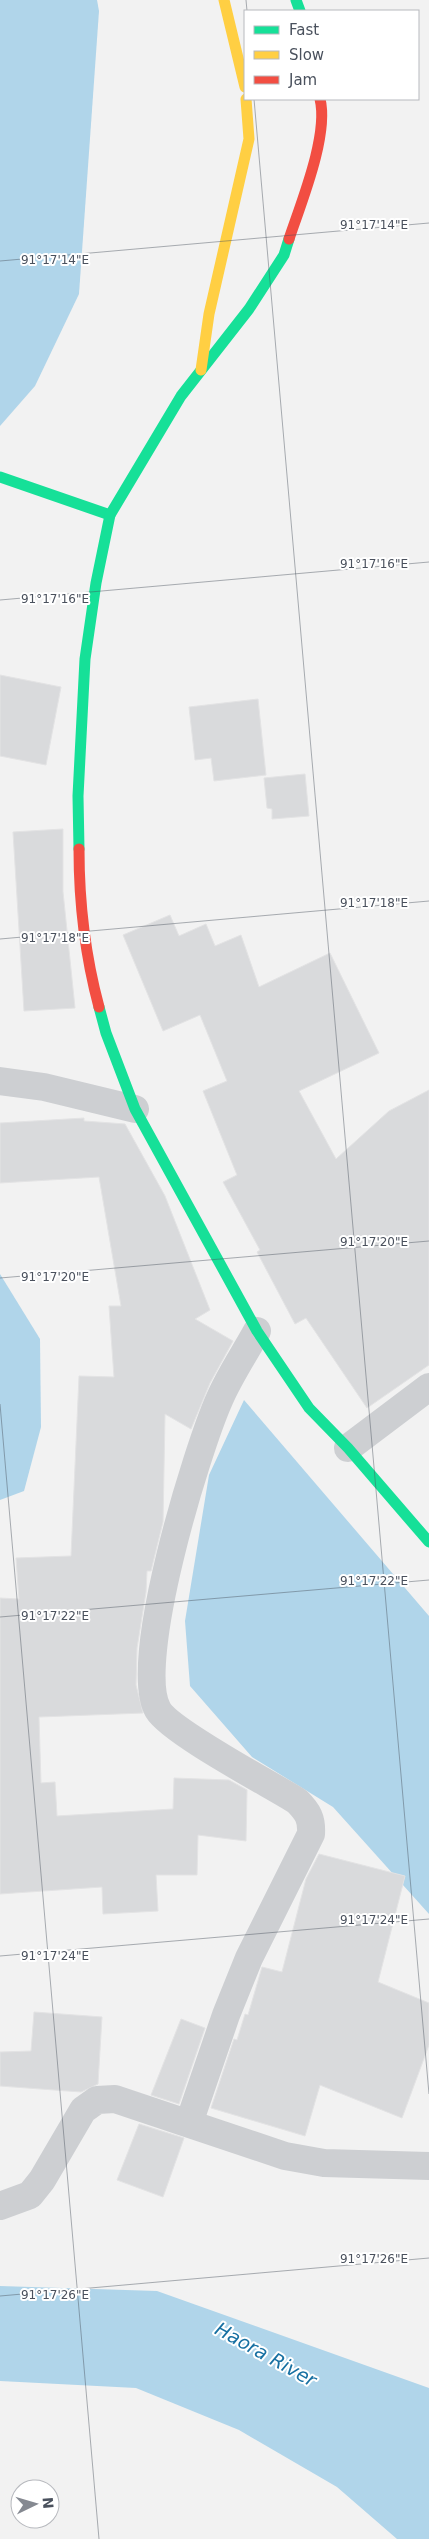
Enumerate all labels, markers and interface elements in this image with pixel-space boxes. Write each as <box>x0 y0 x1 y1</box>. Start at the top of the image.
legend <box>244 10 419 100</box>
text: Fast <box>289 21 319 39</box>
text: Slow <box>289 46 324 64</box>
text: Jam <box>288 71 317 89</box>
text: 91°17'14"E <box>340 218 408 232</box>
text: 91°17'14"E <box>21 253 89 267</box>
text: 91°17'16"E <box>340 557 408 571</box>
text: 91°17'16"E <box>21 592 89 606</box>
text: 91°17'18"E <box>340 896 408 910</box>
text: 91°17'18"E <box>21 931 89 945</box>
text: 91°17'20"E <box>340 1235 408 1249</box>
text: 91°17'20"E <box>21 1270 89 1284</box>
text: 91°17'22"E <box>340 1574 408 1588</box>
text: 91°17'22"E <box>21 1609 89 1623</box>
text: 91°17'24"E <box>340 1913 408 1927</box>
text: 91°17'24"E <box>21 1949 89 1963</box>
text: 91°17'26"E <box>340 2252 408 2266</box>
text: 91°17'26"E <box>21 2288 89 2302</box>
water label: Haora River <box>212 2317 321 2391</box>
north arrow <box>10 2479 60 2529</box>
text: N <box>39 2496 56 2509</box>

